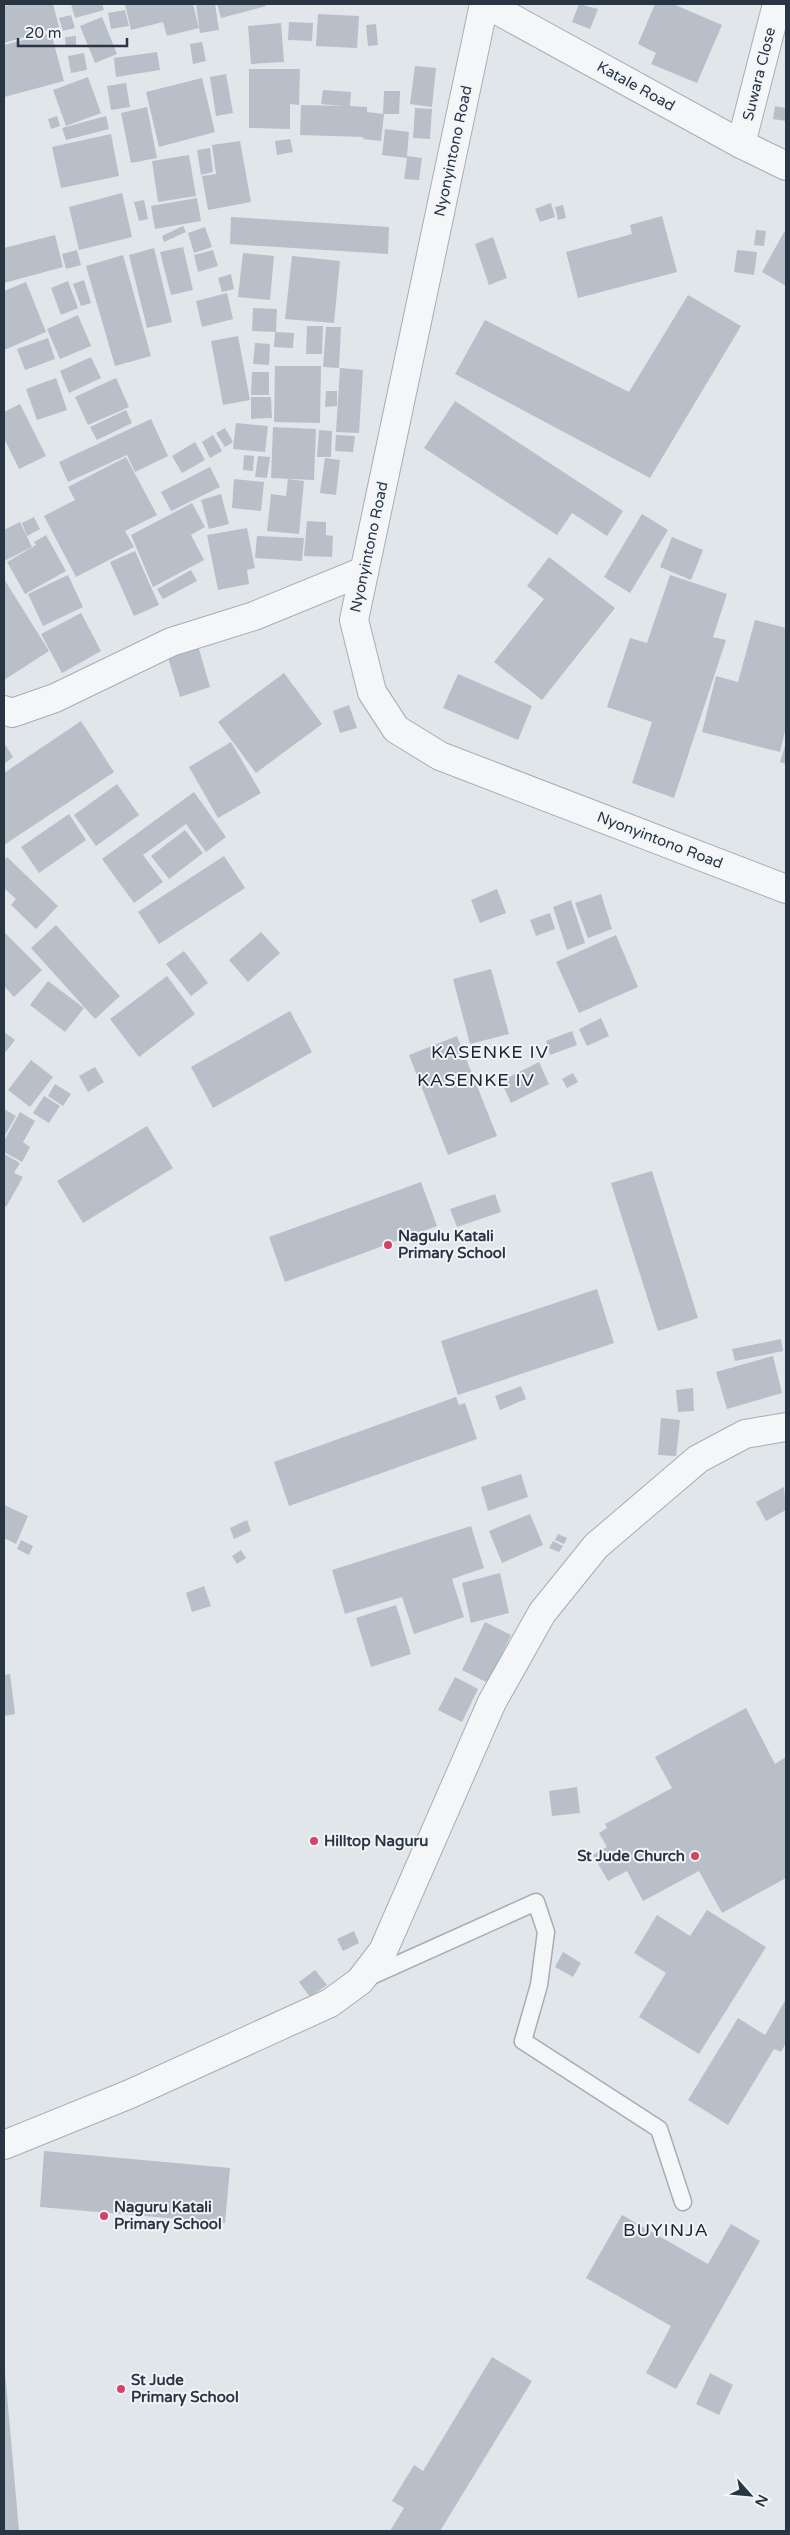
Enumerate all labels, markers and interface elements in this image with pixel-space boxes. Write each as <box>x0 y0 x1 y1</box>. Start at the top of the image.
scale bar <box>18 15 126 47</box>
text: 20 m <box>25 24 62 42</box>
street label: Suwara Close <box>739 25 779 123</box>
street label: Katale Road <box>594 57 678 115</box>
street label: Nyonyintono Road <box>430 84 476 218</box>
street label: Nyonyintono Road <box>346 480 392 614</box>
street label: Nyonyintono Road <box>595 808 725 872</box>
district label: KASENKE IV <box>431 1041 549 1063</box>
district label: KASENKE IV <box>417 1069 535 1091</box>
place label: Nagulu Katali Primary School <box>398 1227 506 1263</box>
marker: Nagulu Katali Primary School <box>382 1239 394 1251</box>
place label: Hilltop Naguru <box>324 1832 428 1851</box>
marker: Hilltop Naguru <box>308 1835 320 1847</box>
place label: St Jude Church <box>577 1847 685 1865</box>
marker: St Jude Church <box>689 1850 701 1862</box>
place label: Naguru Katali Primary School <box>114 2198 222 2234</box>
marker: Naguru Katali Primary School <box>98 2210 110 2222</box>
district label: BUYINJA <box>623 2219 709 2241</box>
place label: St Jude Primary School <box>131 2371 239 2407</box>
marker: St Jude Primary School <box>115 2383 127 2395</box>
north arrow <box>725 2470 775 2520</box>
text: N <box>751 2492 771 2510</box>

